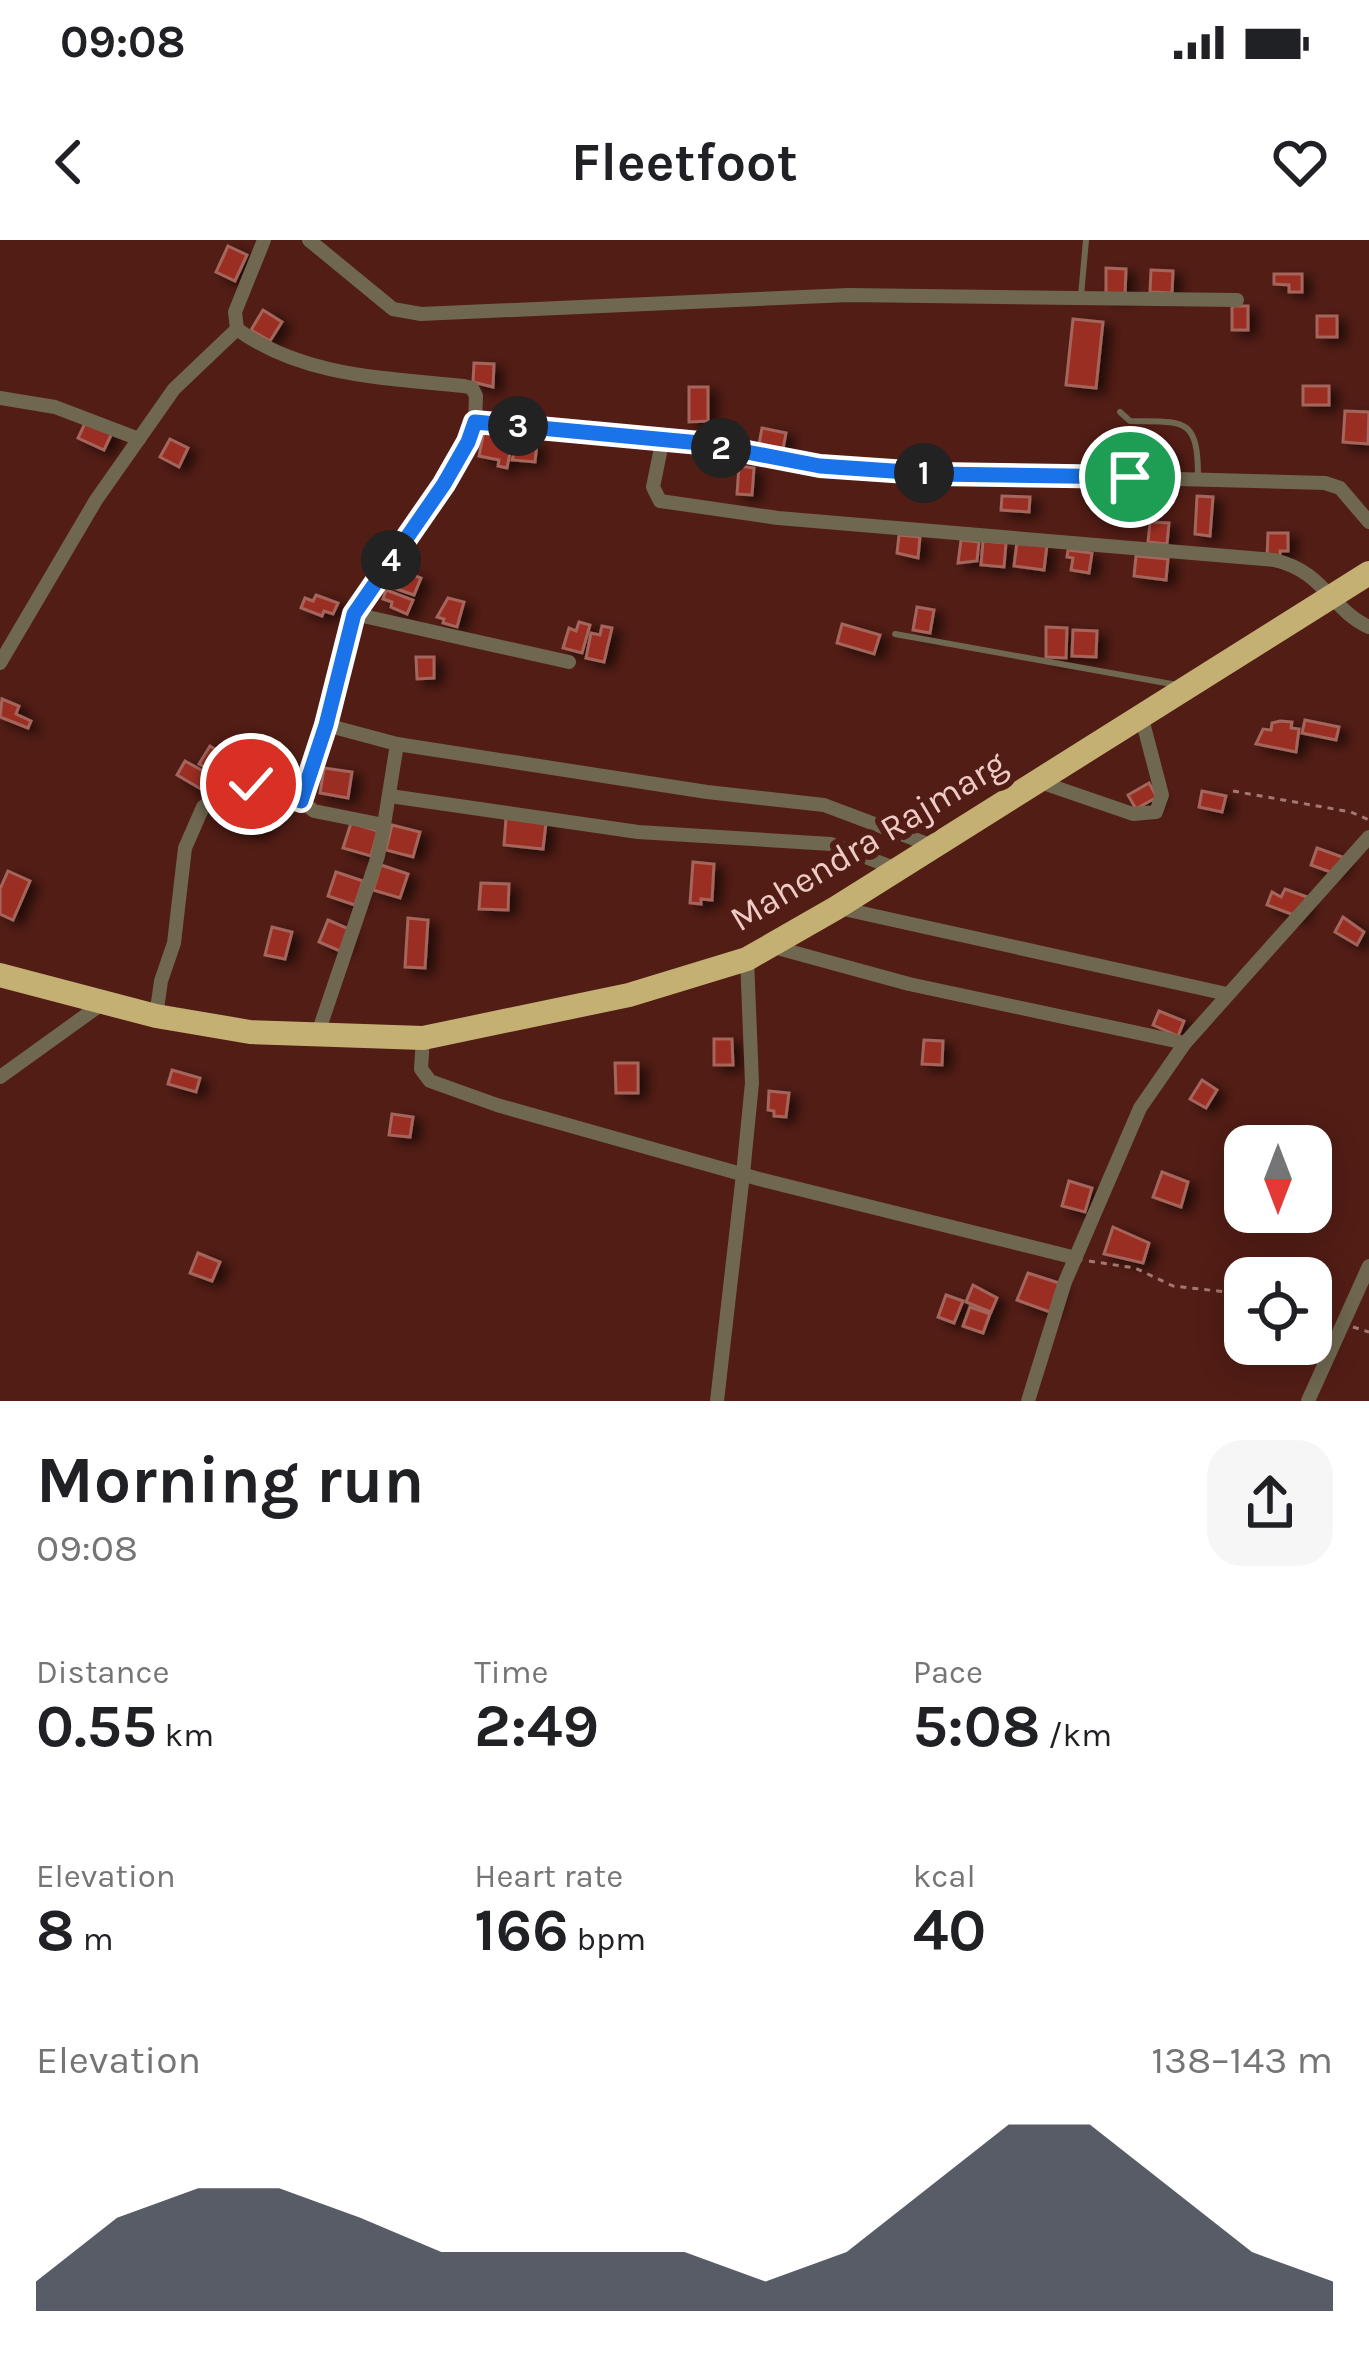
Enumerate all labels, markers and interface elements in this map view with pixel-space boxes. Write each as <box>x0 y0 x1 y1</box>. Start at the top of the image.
text: 09:08 <box>60 16 186 68</box>
icon: back <box>36 129 102 195</box>
icon: heart <box>1267 129 1333 195</box>
text: Fleetfoot <box>571 130 798 194</box>
pin: 3 <box>488 396 548 456</box>
text: 3 <box>508 407 528 445</box>
pin: 2 <box>691 418 751 478</box>
pin <box>1079 426 1181 528</box>
text: 2 <box>711 429 731 467</box>
pin: 1 <box>894 443 954 503</box>
icon: arrive <box>1097 444 1163 510</box>
text: 1 <box>918 454 930 492</box>
pin: 4 <box>361 530 421 590</box>
text: 4 <box>381 541 401 579</box>
pin <box>200 733 302 835</box>
street label: Mahendra Rajmarg <box>722 742 1014 940</box>
icon: check <box>218 751 284 817</box>
north arrow <box>1224 1125 1332 1233</box>
map controls <box>1224 1125 1332 1365</box>
button: locate <box>1224 1257 1332 1365</box>
button: share <box>1207 1440 1333 1566</box>
text: Morning run <box>36 1441 424 1519</box>
text: 09:08 <box>36 1525 138 1571</box>
text: Distance <box>36 1653 169 1691</box>
text: Time <box>474 1653 549 1691</box>
text: Pace <box>913 1653 983 1691</box>
text: 0.55 <box>36 1691 157 1761</box>
text: 2:49 <box>474 1691 599 1761</box>
text: 5:08 <box>913 1691 1041 1761</box>
text: km <box>157 1716 214 1754</box>
text: /km <box>1041 1716 1112 1754</box>
text: Elevation <box>36 1857 176 1895</box>
text: Heart rate <box>474 1857 623 1895</box>
text: kcal <box>913 1857 976 1895</box>
text: 8 <box>36 1895 75 1965</box>
text: 166 <box>474 1895 569 1965</box>
text: 40 <box>913 1895 986 1965</box>
text: m <box>75 1920 114 1958</box>
text: bpm <box>569 1920 646 1958</box>
text: Elevation <box>36 2037 201 2083</box>
text: 138–143 m <box>1151 2037 1333 2083</box>

